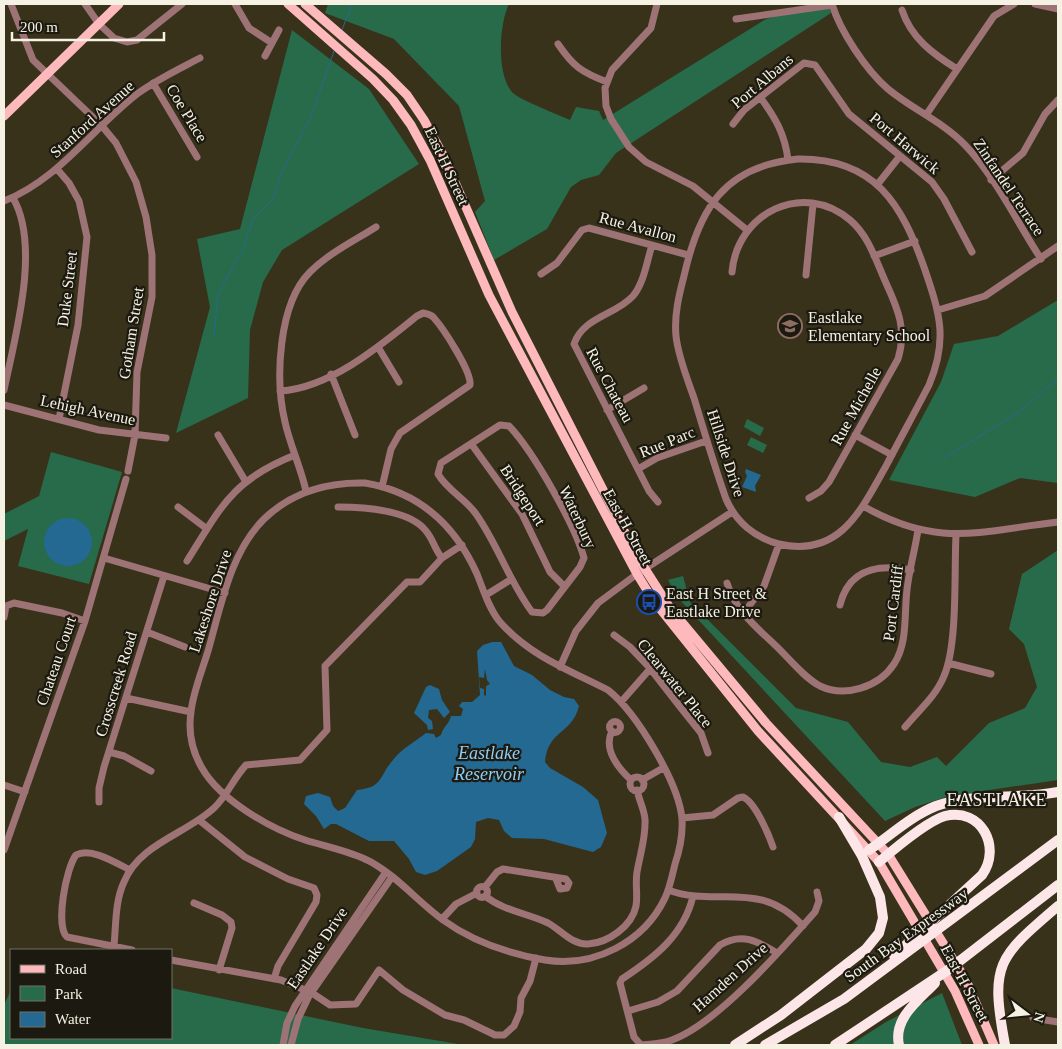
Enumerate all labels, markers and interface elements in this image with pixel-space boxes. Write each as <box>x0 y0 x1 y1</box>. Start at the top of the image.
scale bar <box>12 10 165 42</box>
text: 200 m <box>20 19 58 35</box>
street label: Port Albans <box>728 50 796 112</box>
street label: Stanford Avenue <box>47 77 137 161</box>
street label: Coe Place <box>163 81 211 145</box>
street label: Port Harwick <box>867 109 943 177</box>
street label: East H Street <box>421 124 473 208</box>
street label: Zinfandel Terrace <box>970 135 1048 239</box>
street label: Rue Avallon <box>598 209 678 245</box>
street label: Duke Street <box>54 250 80 328</box>
street label: Gotham Street <box>115 285 147 380</box>
place label: Eastlake Elementary School <box>808 309 931 345</box>
school or university icon: Eastlake Elementary School <box>777 313 803 339</box>
street label: Rue Chateau <box>583 345 637 425</box>
street label: Rue Michelle <box>828 364 884 448</box>
street label: Lehigh Avenue <box>39 392 137 429</box>
street label: Hillside Drive <box>704 407 748 499</box>
street label: Rue Parc <box>637 423 697 461</box>
street label: Bridgeport <box>496 461 549 530</box>
street label: Waterbury <box>555 483 600 551</box>
street label: East H Street <box>600 486 656 569</box>
street label: Lakeshore Drive <box>185 547 235 655</box>
street label: Port Cardiff <box>880 563 906 642</box>
place label: East H Street & Eastlake Drive <box>666 585 767 620</box>
bus stop icon: East H Street & Eastlake Drive <box>636 589 662 615</box>
street label: Chateau Court <box>33 614 79 708</box>
street label: Crosscreek Road <box>92 629 140 739</box>
street label: Clearwater Place <box>634 635 716 731</box>
water label: Eastlake Reservoir <box>453 743 525 784</box>
district label: EASTLAKE <box>947 790 1048 810</box>
street label: South Bay Expressway <box>841 884 972 986</box>
street label: Eastlake Drive <box>283 904 351 992</box>
street label: Hamden Drive <box>689 939 771 1015</box>
street label: East H Street <box>938 942 993 1025</box>
legend <box>10 949 172 1039</box>
text: Road <box>55 961 87 977</box>
text: Park <box>55 986 83 1002</box>
north arrow <box>1002 989 1052 1039</box>
text: Water <box>55 1011 90 1027</box>
text: N <box>1030 1011 1048 1024</box>

